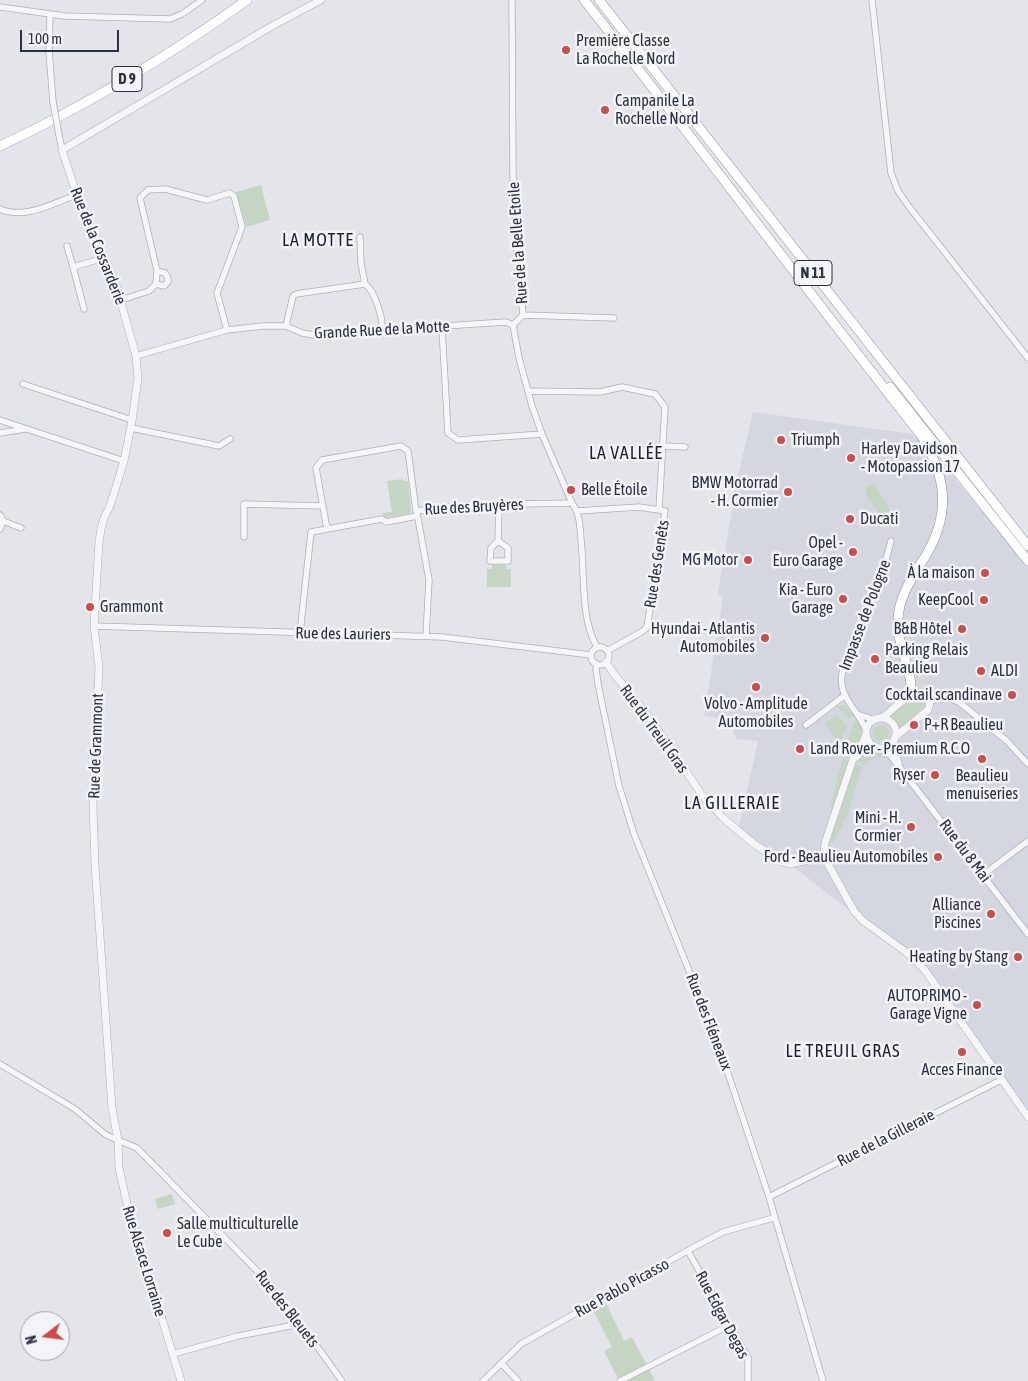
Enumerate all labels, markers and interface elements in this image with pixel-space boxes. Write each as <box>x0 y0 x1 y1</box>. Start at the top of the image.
scale bar <box>22 20 121 52</box>
text: 100 m <box>28 30 62 47</box>
place label: Première Classe La Rochelle Nord <box>576 31 675 69</box>
marker: Première Classe La Rochelle Nord <box>560 44 572 56</box>
road number: D 9 <box>112 66 142 92</box>
place label: Campanile La Rochelle Nord <box>615 91 699 129</box>
marker: Campanile La Rochelle Nord <box>599 104 611 116</box>
street label: Rue de la Belle Etoile <box>504 181 532 305</box>
street label: Rue de la Cossarderie <box>66 185 130 307</box>
district label: LA MOTTE <box>281 229 355 251</box>
road number: N 11 <box>794 260 832 286</box>
street label: Grande Rue de la Motte <box>314 317 450 343</box>
place label: Triumph <box>791 430 840 450</box>
marker: Triumph <box>775 434 787 446</box>
place label: Harley Davidson - Motopassion 17 <box>861 439 960 477</box>
district label: LA VALLÉE <box>588 442 664 464</box>
marker: Harley Davidson - Motopassion 17 <box>845 452 857 464</box>
place label: BMW Motorrad - H. Cormier <box>692 473 778 511</box>
place label: Belle Étoile <box>581 480 647 500</box>
marker: Belle Étoile <box>565 484 577 496</box>
marker: BMW Motorrad - H. Cormier <box>782 486 794 498</box>
street label: Rue des Bruyères <box>424 495 524 519</box>
place label: Ducati <box>860 509 898 529</box>
marker: Ducati <box>844 513 856 525</box>
street label: Rue des Genêts <box>641 519 673 609</box>
place label: Opel - Euro Garage <box>772 533 843 571</box>
marker: Opel - Euro Garage <box>847 546 859 558</box>
place label: MG Motor <box>682 550 738 570</box>
marker: MG Motor <box>742 554 754 566</box>
street label: Impasse de Pologne <box>835 557 895 673</box>
place label: À la maison <box>908 563 975 583</box>
marker: À la maison <box>979 567 991 579</box>
place label: Kia - Euro Garage <box>779 580 833 618</box>
place label: KeepCool <box>918 590 974 610</box>
marker: Kia - Euro Garage <box>837 593 849 605</box>
marker: KeepCool <box>978 594 990 606</box>
place label: Grammont <box>100 597 163 617</box>
marker: Grammont <box>84 601 96 613</box>
place label: Hyundai - Atlantis Automobiles <box>651 619 755 657</box>
place label: B&B Hôtel <box>894 619 952 639</box>
marker: B&B Hôtel <box>956 623 968 635</box>
street label: Rue des Lauriers <box>295 624 391 644</box>
marker: Hyundai - Atlantis Automobiles <box>759 632 771 644</box>
place label: Parking Relais Beaulieu <box>885 640 968 678</box>
marker: Parking Relais Beaulieu <box>869 653 881 665</box>
place label: ALDI <box>991 661 1018 681</box>
marker: ALDI <box>975 665 987 677</box>
street label: Rue du Treuil Gras <box>616 681 692 777</box>
marker: Volvo - Amplitude Automobiles <box>750 681 762 693</box>
place label: Cocktail scandinave <box>885 685 1002 705</box>
marker: Cocktail scandinave <box>1006 689 1018 701</box>
street label: Rue de Grammont <box>85 693 107 799</box>
place label: Volvo - Amplitude Automobiles <box>704 694 808 732</box>
place label: P+R Beaulieu <box>924 715 1003 735</box>
marker: P+R Beaulieu <box>908 719 920 731</box>
place label: Land Rover - Premium R.C.O <box>810 739 970 759</box>
marker: Land Rover - Premium R.C.O <box>794 743 806 755</box>
marker: Beaulieu menuiseries <box>976 753 988 765</box>
place label: Ryser <box>893 765 925 785</box>
place label: Beaulieu menuiseries <box>946 766 1018 804</box>
marker: Ryser <box>929 769 941 781</box>
district label: LA GILLERAIE <box>682 792 782 814</box>
place label: Mini - H. Cormier <box>854 808 901 846</box>
street label: Rue du 8 Mai <box>935 816 995 886</box>
marker: Mini - H. Cormier <box>905 821 917 833</box>
place label: Ford - Beaulieu Automobiles <box>764 847 928 867</box>
marker: Ford - Beaulieu Automobiles <box>932 851 944 863</box>
place label: Alliance Piscines <box>933 895 981 933</box>
marker: Alliance Piscines <box>985 908 997 920</box>
place label: Heating by Stang <box>909 947 1008 967</box>
marker: Heating by Stang <box>1012 951 1024 963</box>
street label: Rue des Fléneaux <box>682 971 736 1073</box>
place label: AUTOPRIMO - Garage Vigne <box>887 986 967 1024</box>
marker: AUTOPRIMO - Garage Vigne <box>971 999 983 1011</box>
district label: LE TREUIL GRAS <box>784 1040 902 1062</box>
marker: Acces Finance <box>956 1046 968 1058</box>
place label: Acces Finance <box>921 1060 1003 1080</box>
street label: Rue de la Gilleraie <box>834 1105 938 1171</box>
street label: Rue Alsace Lorraine <box>118 1203 170 1319</box>
place label: Salle multiculturelle Le Cube <box>177 1214 299 1252</box>
marker: Salle multiculturelle Le Cube <box>161 1227 173 1239</box>
street label: Rue Pablo Picasso <box>571 1254 673 1322</box>
street label: Rue des Bleuets <box>251 1267 323 1351</box>
street label: Rue Edgar Degas <box>691 1268 753 1362</box>
north arrow <box>20 1311 70 1361</box>
text: N <box>23 1334 40 1346</box>

